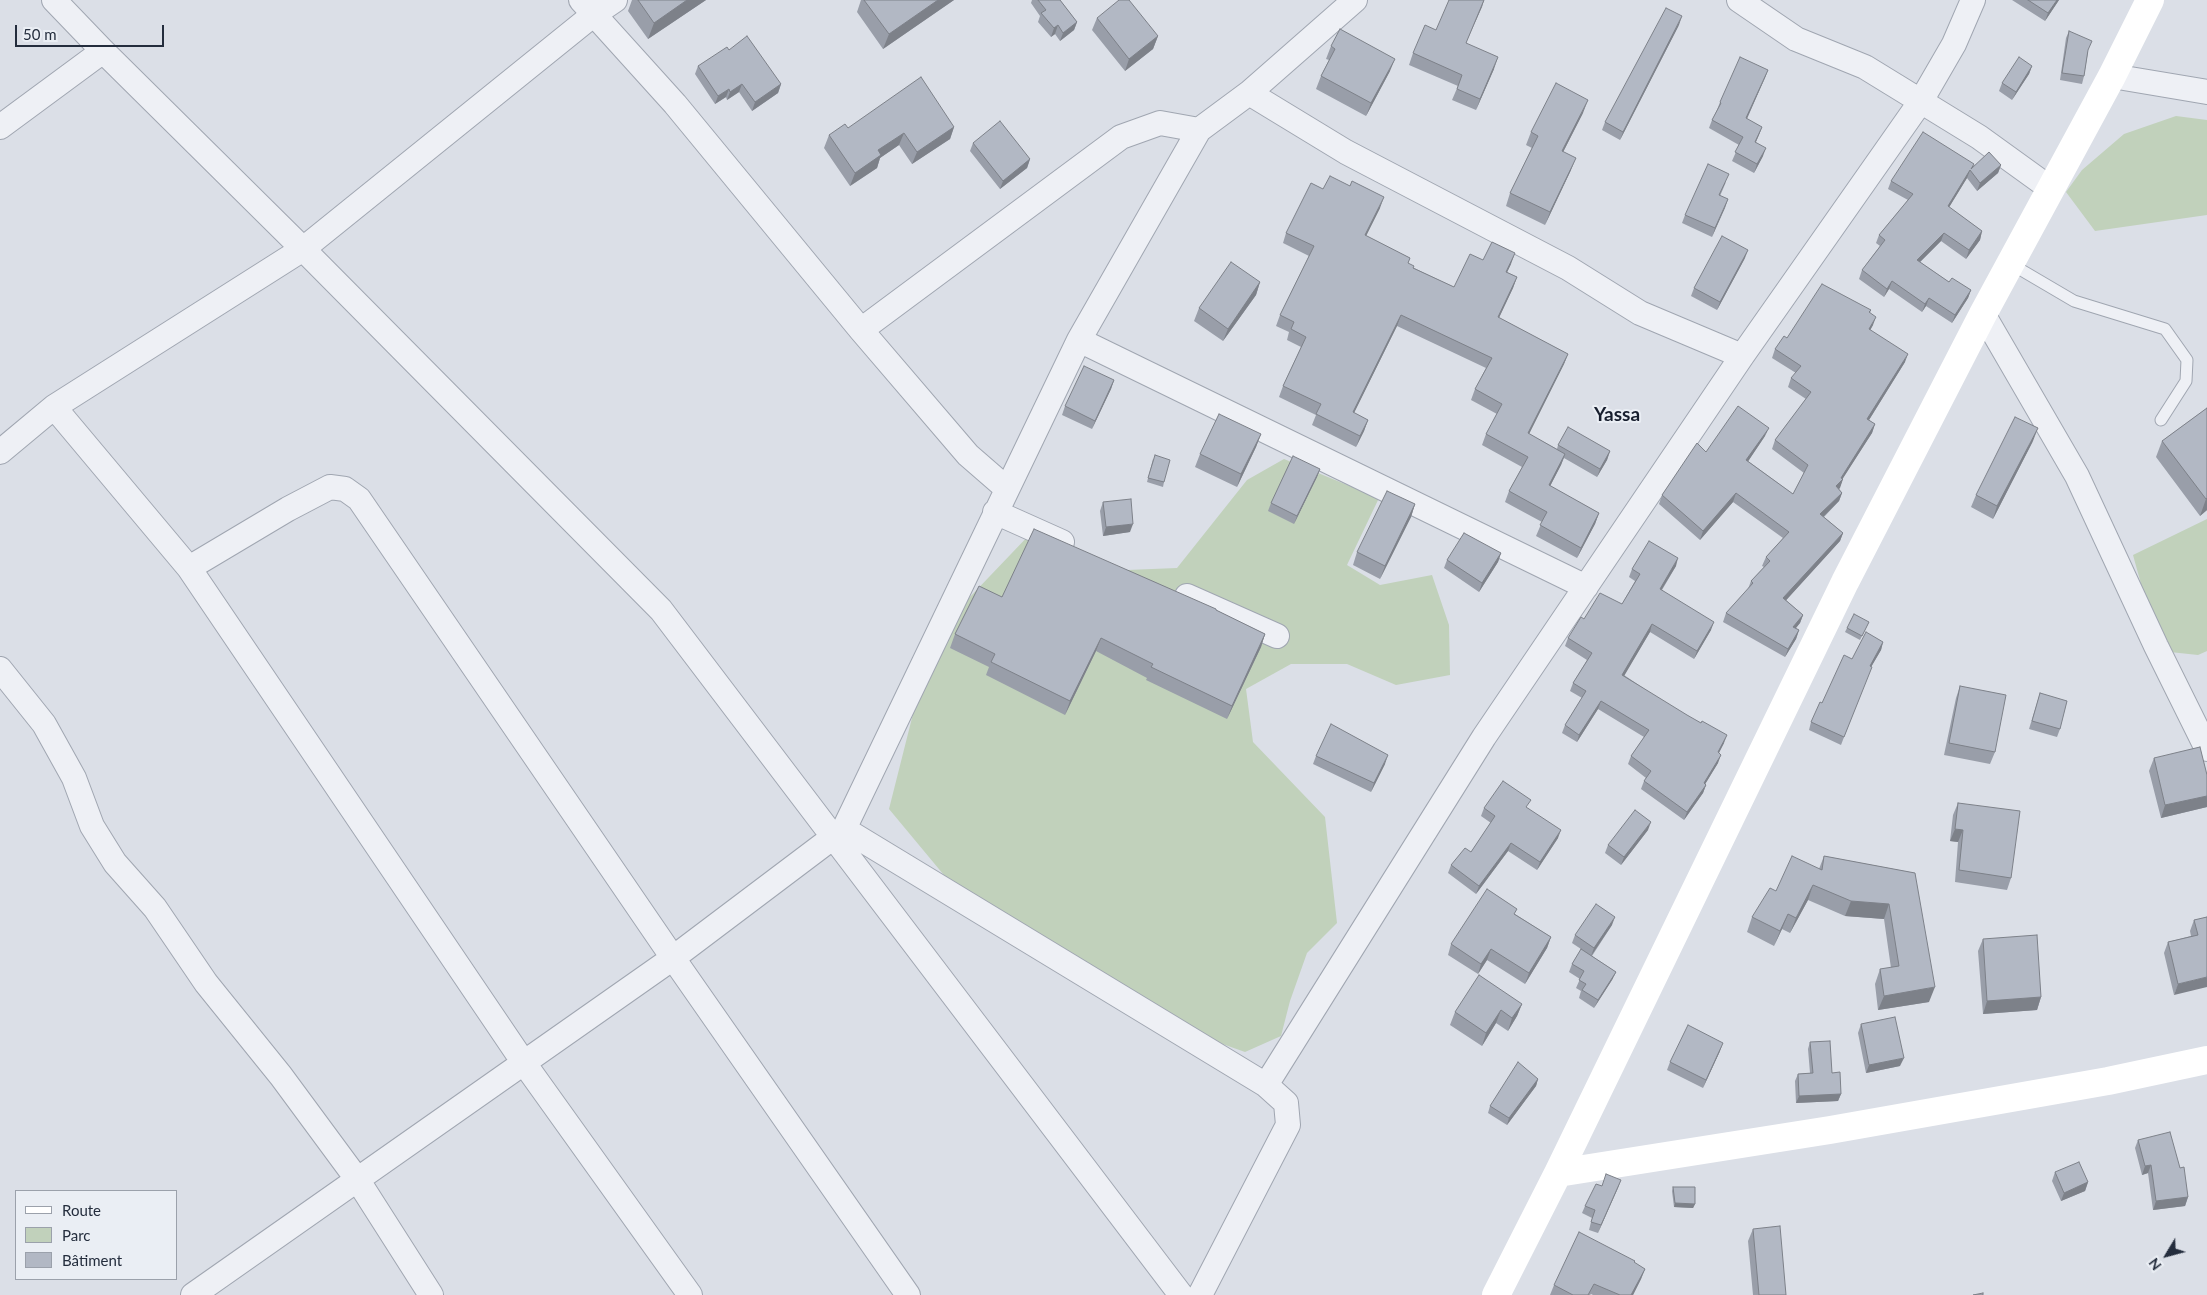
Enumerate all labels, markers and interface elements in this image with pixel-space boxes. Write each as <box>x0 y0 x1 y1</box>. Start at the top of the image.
scale bar <box>18 15 166 47</box>
text: 50 m <box>23 25 57 43</box>
district label: Yassa <box>1594 404 1640 426</box>
legend <box>15 1190 178 1280</box>
text: Route <box>62 1201 101 1219</box>
text: Parc <box>62 1226 91 1244</box>
north arrow <box>2142 1230 2192 1280</box>
text: Bâtiment <box>62 1251 122 1269</box>
text: N <box>2145 1255 2165 1274</box>

